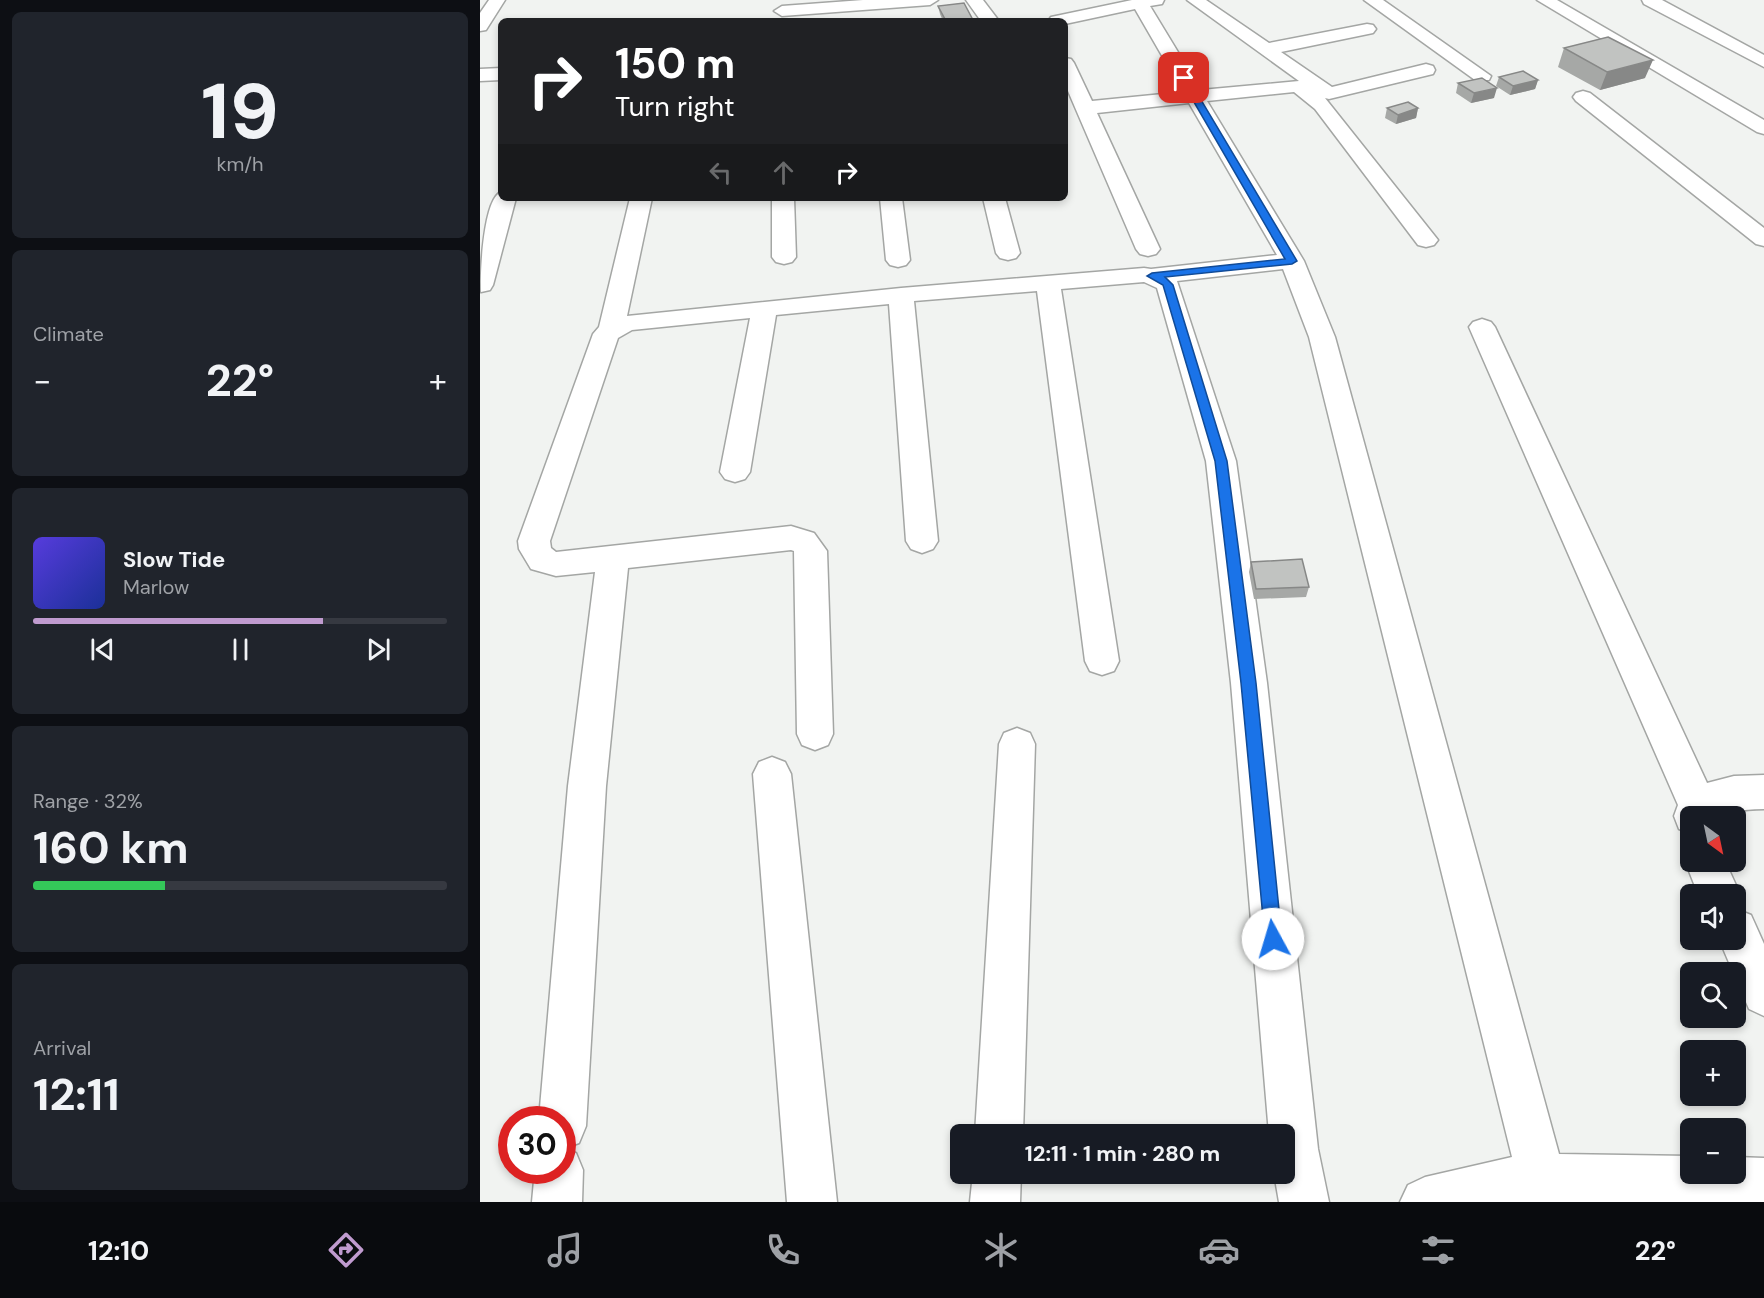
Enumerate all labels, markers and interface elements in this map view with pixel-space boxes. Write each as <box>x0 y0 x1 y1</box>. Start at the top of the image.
text: 150 m <box>615 36 735 91</box>
icon: right <box>516 42 594 120</box>
pin <box>1158 52 1209 103</box>
text: 19 <box>201 61 279 162</box>
icon: arrive <box>1167 61 1200 94</box>
text: Turn right <box>615 89 735 124</box>
text: km/h <box>216 151 264 177</box>
icon: left <box>704 156 737 189</box>
icon: ahead <box>767 156 800 189</box>
icon: right <box>830 156 863 189</box>
text: Climate <box>33 321 104 347</box>
text: 22° <box>206 351 274 410</box>
text: − <box>33 359 51 402</box>
text: + <box>429 359 447 402</box>
text: Slow Tide <box>123 545 225 574</box>
text: Marlow <box>123 574 189 600</box>
icon: previous <box>86 633 119 666</box>
icon: pause <box>224 633 257 666</box>
icon: next <box>362 633 395 666</box>
text: Range · 32% <box>33 788 143 814</box>
north arrow <box>1680 806 1746 872</box>
map controls <box>1680 806 1746 1184</box>
text: 160 km <box>33 818 189 877</box>
button: sound <box>1680 884 1746 950</box>
position arrow <box>1241 907 1305 971</box>
button: search <box>1680 962 1746 1028</box>
text: Arrival <box>33 1035 91 1061</box>
button: + <box>1680 1040 1746 1106</box>
text: 12:11 <box>33 1065 120 1124</box>
speed limit sign: 30 <box>498 1106 576 1184</box>
button: − <box>1680 1118 1746 1184</box>
text: 12:11 · 1 min · 280 m <box>1025 1139 1220 1168</box>
icon: directions <box>325 1229 367 1271</box>
icon: music <box>544 1229 586 1271</box>
icon: phone <box>762 1229 804 1271</box>
icon: climate <box>980 1229 1022 1271</box>
icon: car <box>1198 1229 1240 1271</box>
icon: filters <box>1417 1229 1459 1271</box>
text: 12:10 <box>88 1233 149 1268</box>
text: 22° <box>1635 1233 1676 1268</box>

